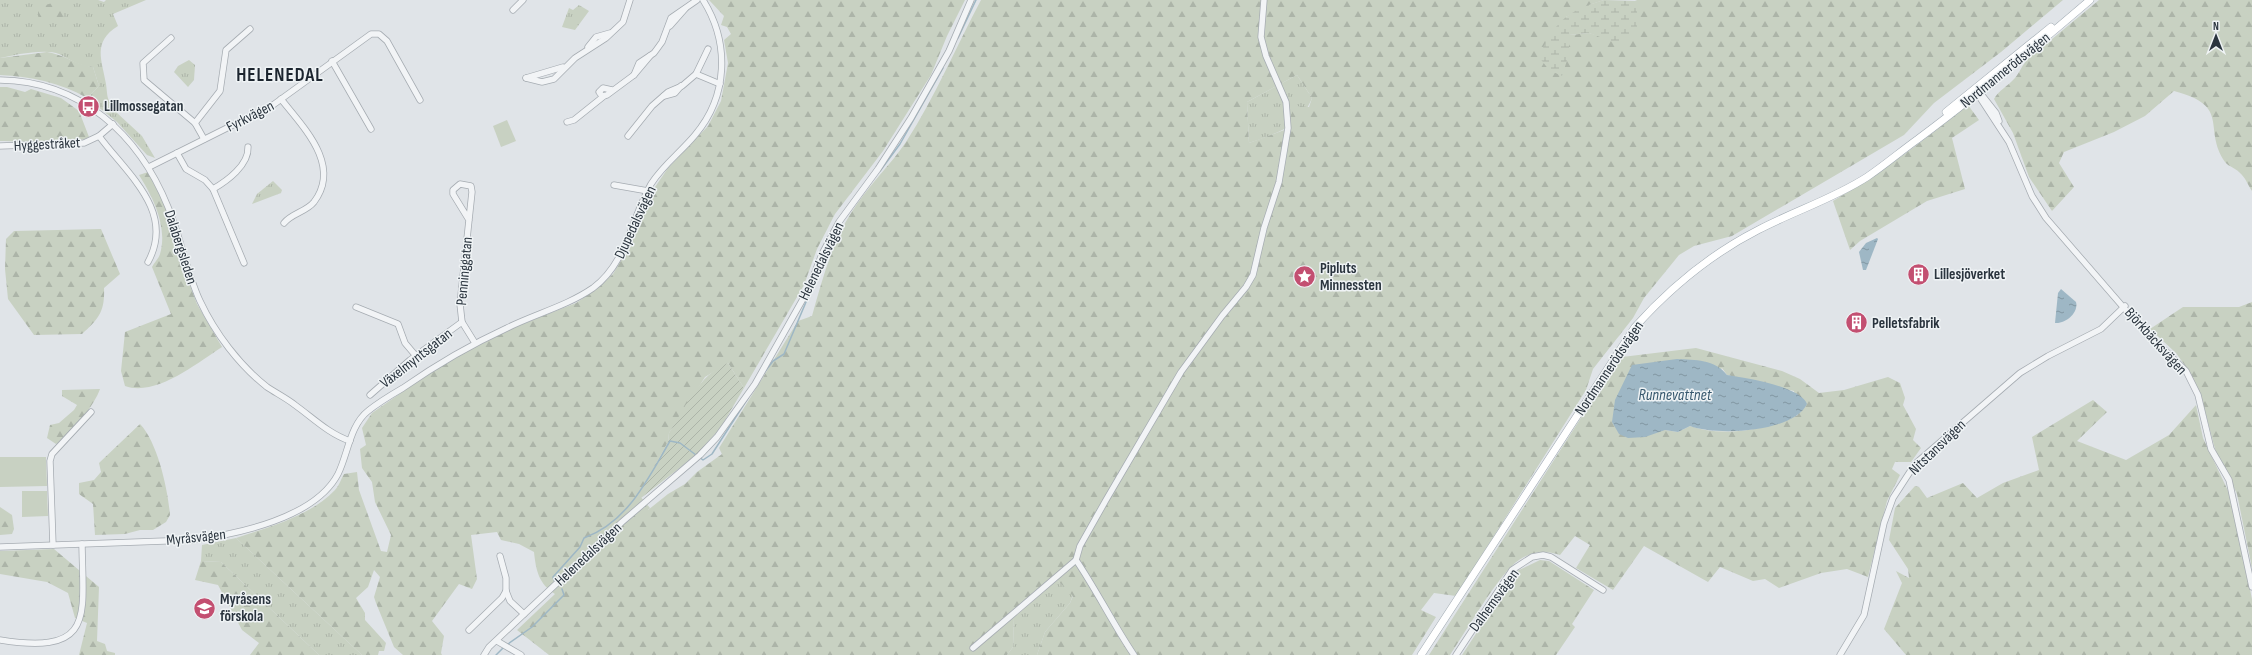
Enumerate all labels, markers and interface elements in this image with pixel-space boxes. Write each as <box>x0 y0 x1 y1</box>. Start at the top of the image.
north arrow <box>2196 16 2236 56</box>
text: N <box>2213 20 2219 33</box>
street label: Nordmannerödsvägen <box>1957 28 2054 112</box>
district label: HELENEDAL <box>236 64 324 87</box>
bus stop icon: Lillmossegatan <box>75 93 101 119</box>
street label: Fyrkvägen <box>223 96 277 137</box>
place label: Lillmossegatan <box>104 97 183 116</box>
street label: Hyggestråket <box>13 133 81 156</box>
street label: Djupedalsvägen <box>610 183 661 262</box>
street label: Dalabergsleden <box>160 208 201 287</box>
street label: Helenedalsvägen <box>794 219 849 303</box>
street label: Penninggatan <box>452 236 477 306</box>
place label: Pipluts Minnessten <box>1320 259 1382 295</box>
building icon: Lillesjöverket <box>1906 261 1932 287</box>
place icon: Pipluts Minnessten <box>1291 264 1317 290</box>
place label: Lillesjöverket <box>1934 265 2005 284</box>
street label: Björkbäcksvägen <box>2120 304 2191 379</box>
building icon: Pelletsfabrik <box>1843 310 1869 336</box>
place label: Pelletsfabrik <box>1872 314 1940 333</box>
street label: Nordmannerödsvägen <box>1571 317 1648 419</box>
street label: Växelmyntsgatan <box>377 324 456 392</box>
water label: Runnevattnet <box>1639 386 1713 405</box>
street label: Nitstansvägen <box>1905 415 1970 479</box>
street label: Helenedalsvägen <box>551 518 626 590</box>
street label: Myråsvägen <box>165 525 227 550</box>
street label: Dalhemsvägen <box>1465 565 1524 635</box>
place label: Myråsens förskola <box>220 590 271 626</box>
school or university icon: Myråsens förskola <box>191 595 217 621</box>

